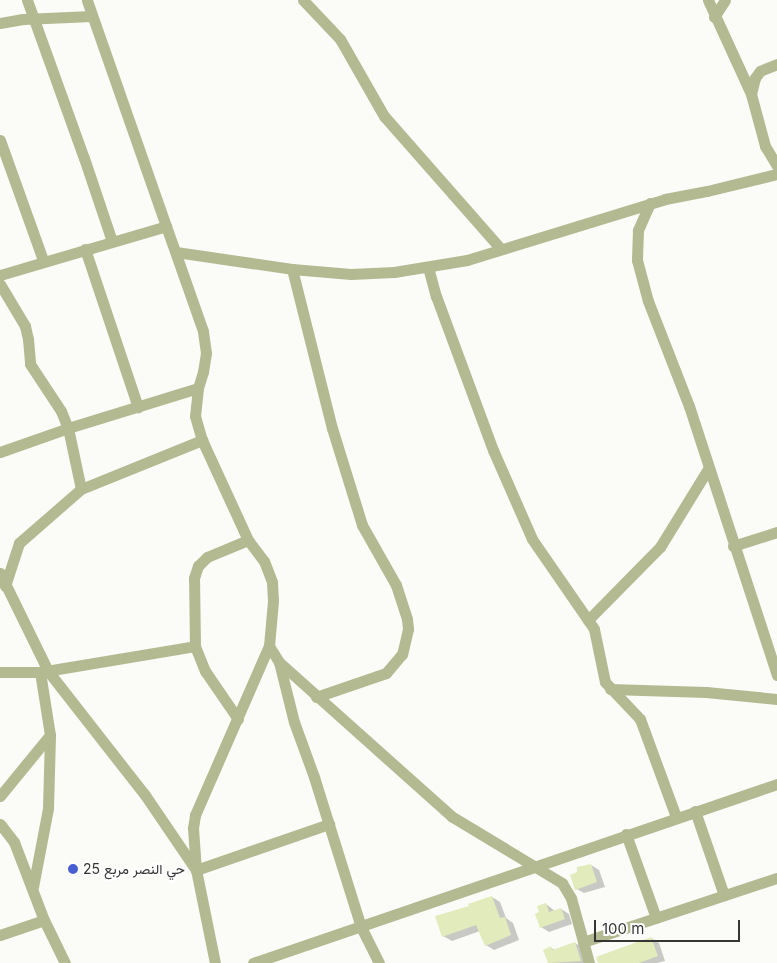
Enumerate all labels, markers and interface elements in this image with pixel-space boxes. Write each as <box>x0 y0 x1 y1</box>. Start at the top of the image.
place label: حي النصر مربع 25 <box>83 861 185 877</box>
marker: حي النصر مربع 25 <box>67 863 79 875</box>
scale bar <box>597 910 743 942</box>
text: 100 m <box>602 919 644 938</box>

